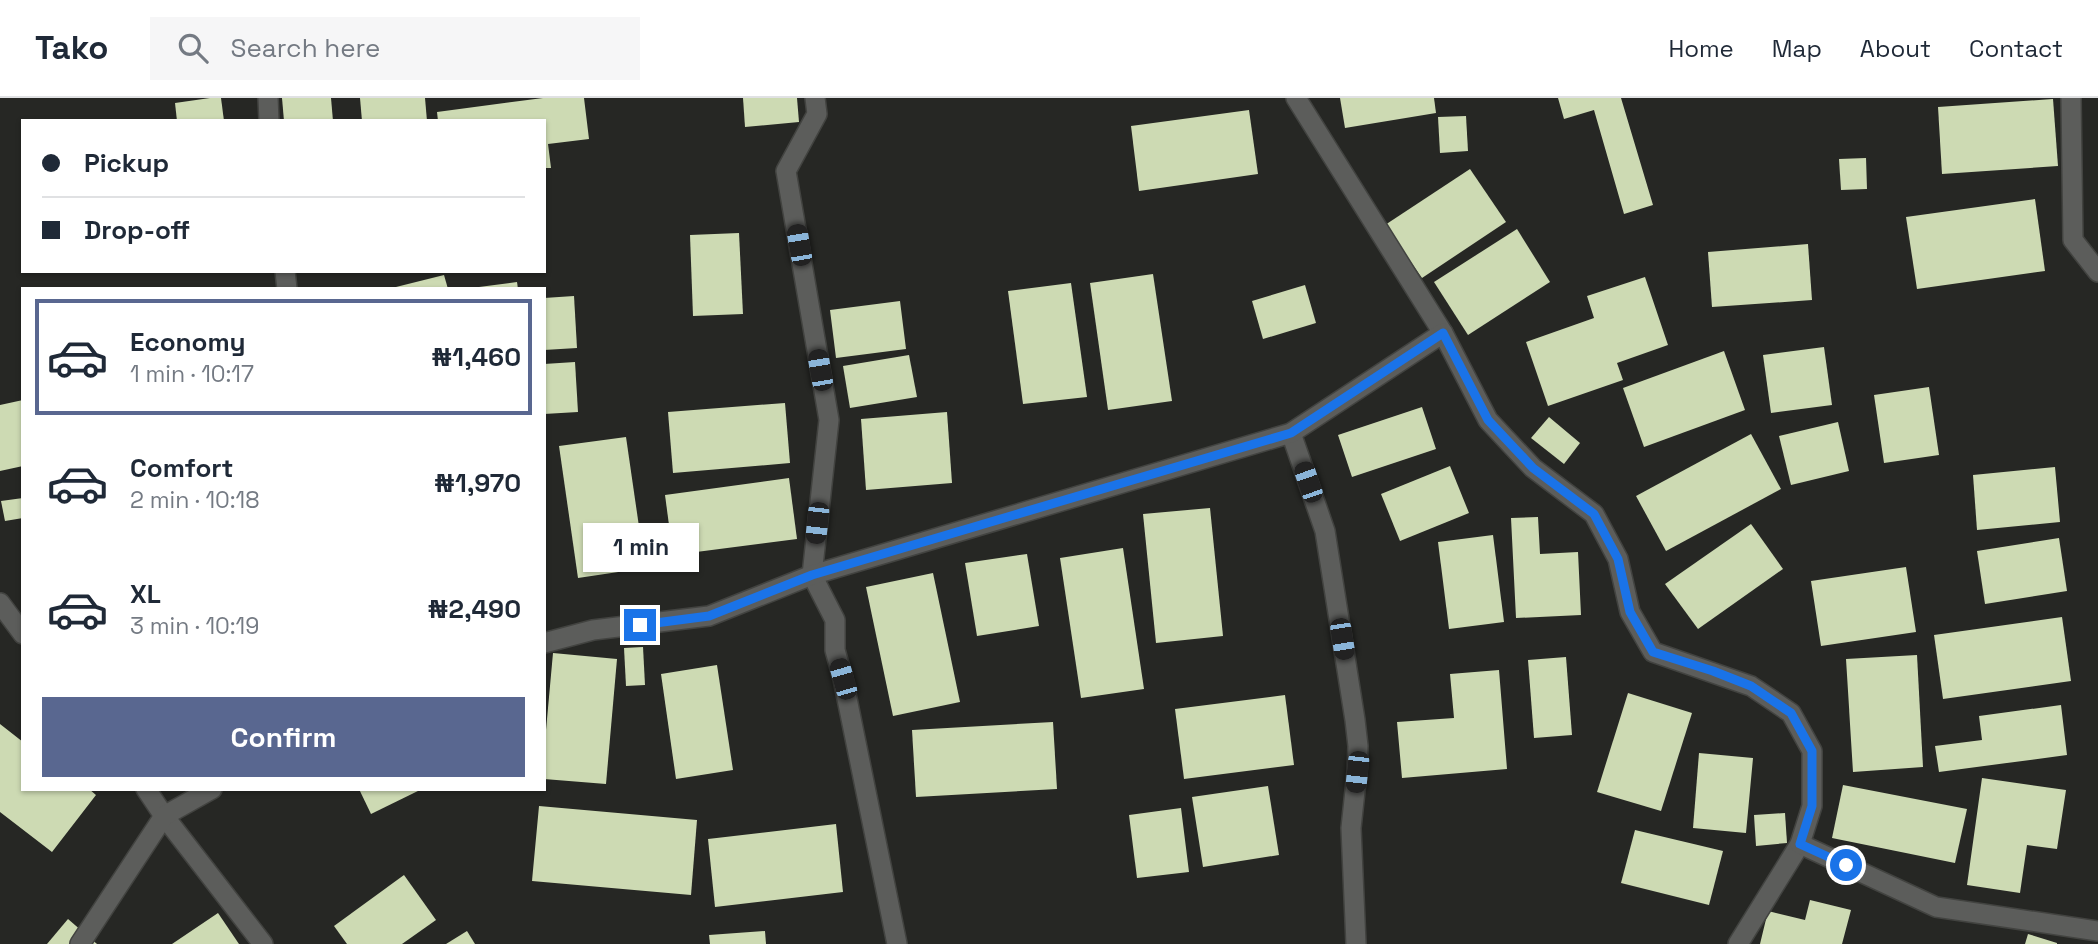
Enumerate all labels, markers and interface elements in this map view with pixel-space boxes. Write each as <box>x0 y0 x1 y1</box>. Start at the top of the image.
search box <box>150 17 640 80</box>
text: Tako <box>35 27 108 69</box>
icon: search <box>174 29 212 67</box>
text: Search here <box>230 31 380 65</box>
text: Home <box>1668 33 1734 64</box>
text: Map <box>1772 33 1822 64</box>
text: About <box>1860 33 1931 64</box>
text: Contact <box>1969 33 2063 64</box>
text: Pickup <box>84 146 169 180</box>
text: Drop-off <box>84 213 190 247</box>
car <box>786 222 813 268</box>
text: Economy <box>130 325 246 359</box>
icon: car <box>46 326 109 389</box>
text: ₦1,460 <box>431 340 521 374</box>
car <box>807 347 834 393</box>
text: 1 min · 10:17 <box>130 359 254 389</box>
text: Comfort <box>130 451 233 485</box>
icon: car <box>46 452 109 515</box>
car <box>1292 459 1325 505</box>
text: ₦1,970 <box>434 466 521 500</box>
text: 2 min · 10:18 <box>130 485 260 515</box>
car <box>805 501 830 545</box>
callout: 1 min <box>582 524 698 573</box>
text: 1 min <box>613 532 669 562</box>
text: XL <box>130 577 161 611</box>
icon: car <box>46 578 109 641</box>
text: ₦2,490 <box>428 592 521 626</box>
route end <box>624 609 656 641</box>
text: 3 min · 10:19 <box>130 611 259 641</box>
car <box>1329 617 1356 661</box>
car <box>828 656 859 702</box>
button: Confirm <box>42 697 525 777</box>
car <box>1345 750 1370 794</box>
route start <box>1830 849 1862 881</box>

